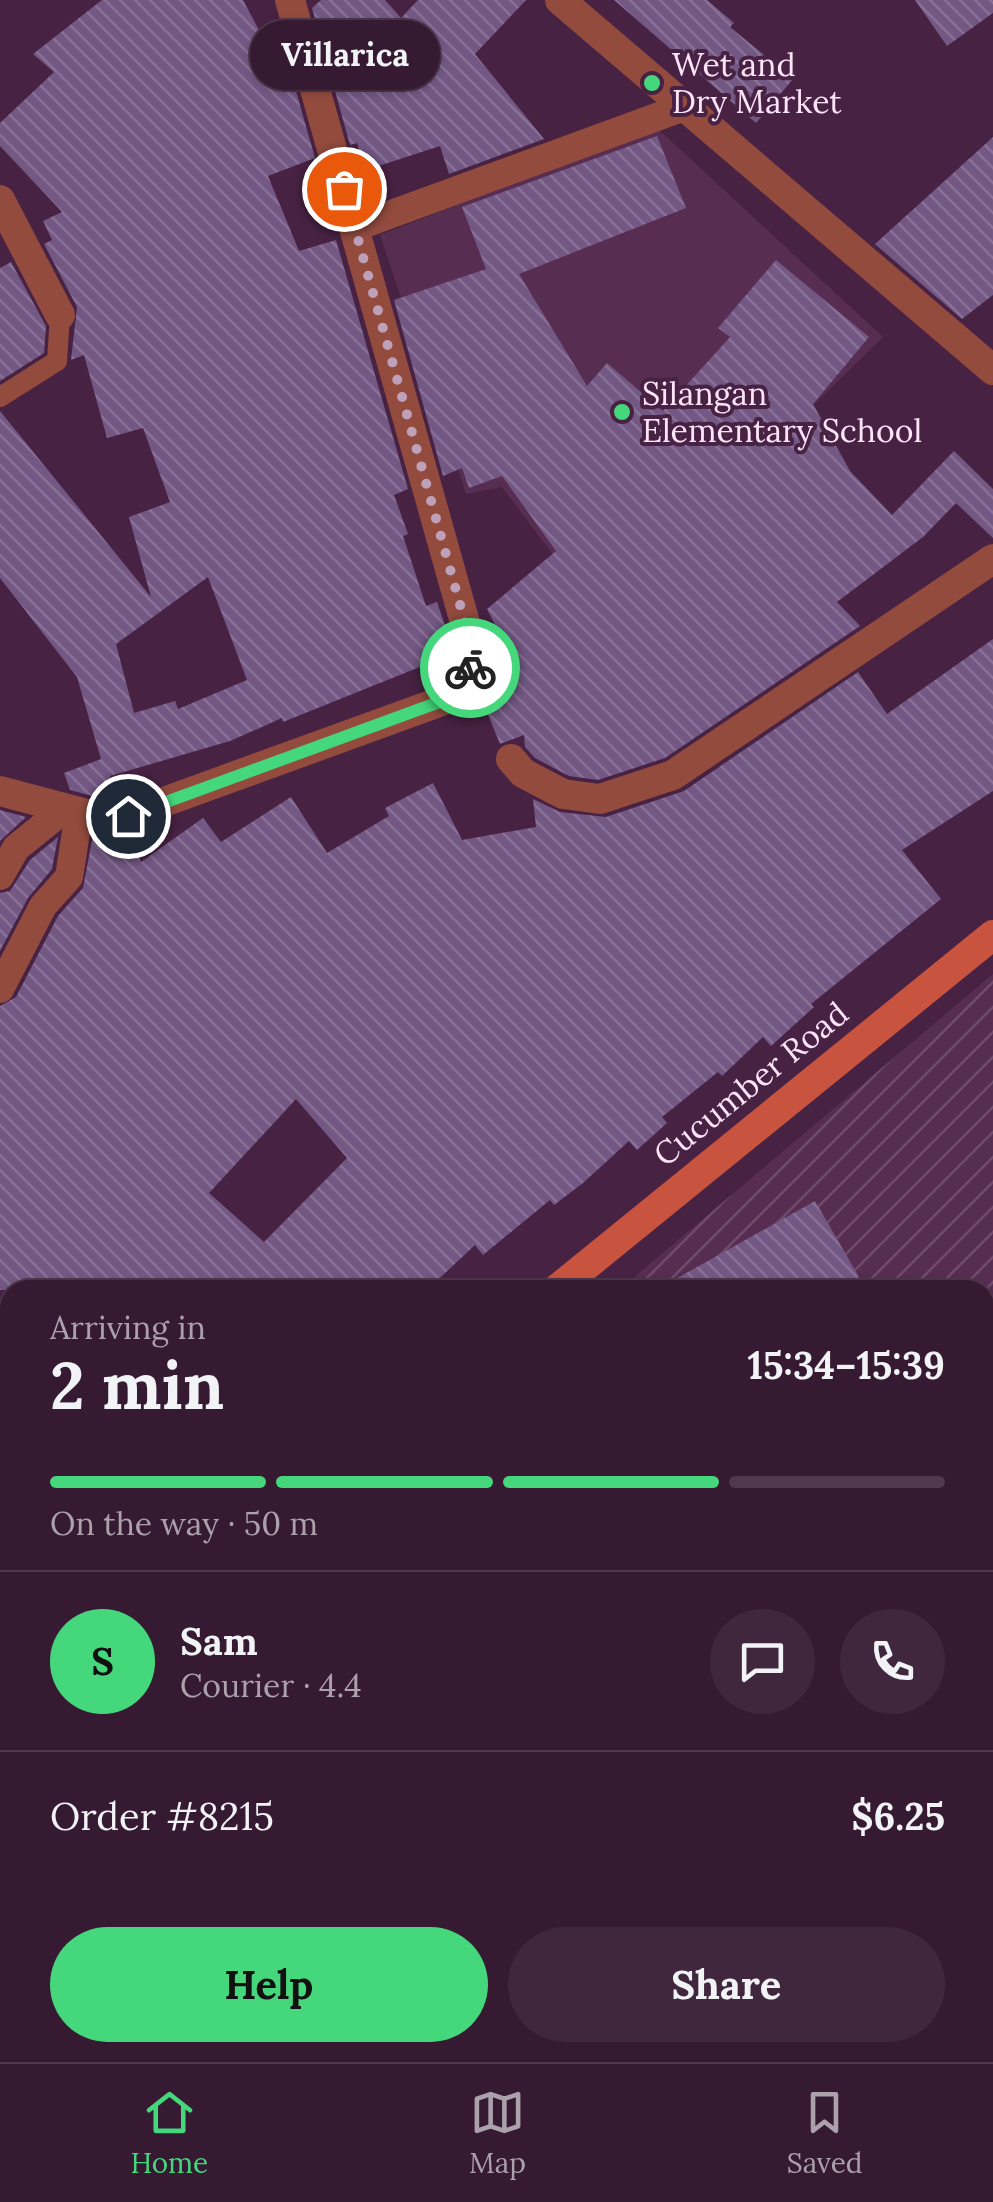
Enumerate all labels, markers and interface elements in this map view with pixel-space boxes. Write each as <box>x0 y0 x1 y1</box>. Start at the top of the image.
callout: Villarica <box>249 19 439 89</box>
text: Villarica <box>281 34 409 75</box>
place label: Wet and Dry Market <box>672 44 842 122</box>
marker: Wet and Dry Market <box>641 72 663 94</box>
pin <box>302 147 387 232</box>
icon: bag <box>317 162 372 217</box>
place label: Silangan Elementary School <box>642 373 922 451</box>
marker: Silangan Elementary School <box>611 401 633 423</box>
courier <box>420 618 520 718</box>
icon: bike <box>443 641 498 696</box>
pin <box>86 774 171 859</box>
icon: home <box>101 789 156 844</box>
street label: Cucumber Road <box>645 993 856 1175</box>
text: Arriving in <box>50 1307 206 1348</box>
text: 15:34–15:39 <box>747 1341 945 1389</box>
text: 2 min <box>50 1344 224 1427</box>
text: On the way · 50 m <box>50 1503 318 1544</box>
button: chat <box>710 1609 815 1714</box>
button: phone <box>840 1609 945 1714</box>
text: Sam <box>180 1617 258 1665</box>
text: S <box>91 1637 114 1685</box>
text: Courier · 4.4 <box>180 1665 362 1706</box>
text: Order #8215 <box>50 1792 274 1840</box>
text: $6.25 <box>851 1792 945 1840</box>
button: Help <box>50 1927 488 2042</box>
button: Share <box>508 1927 945 2042</box>
tab: Home <box>130 2085 208 2181</box>
tab: Map <box>469 2085 526 2181</box>
tab: Saved <box>787 2085 863 2181</box>

